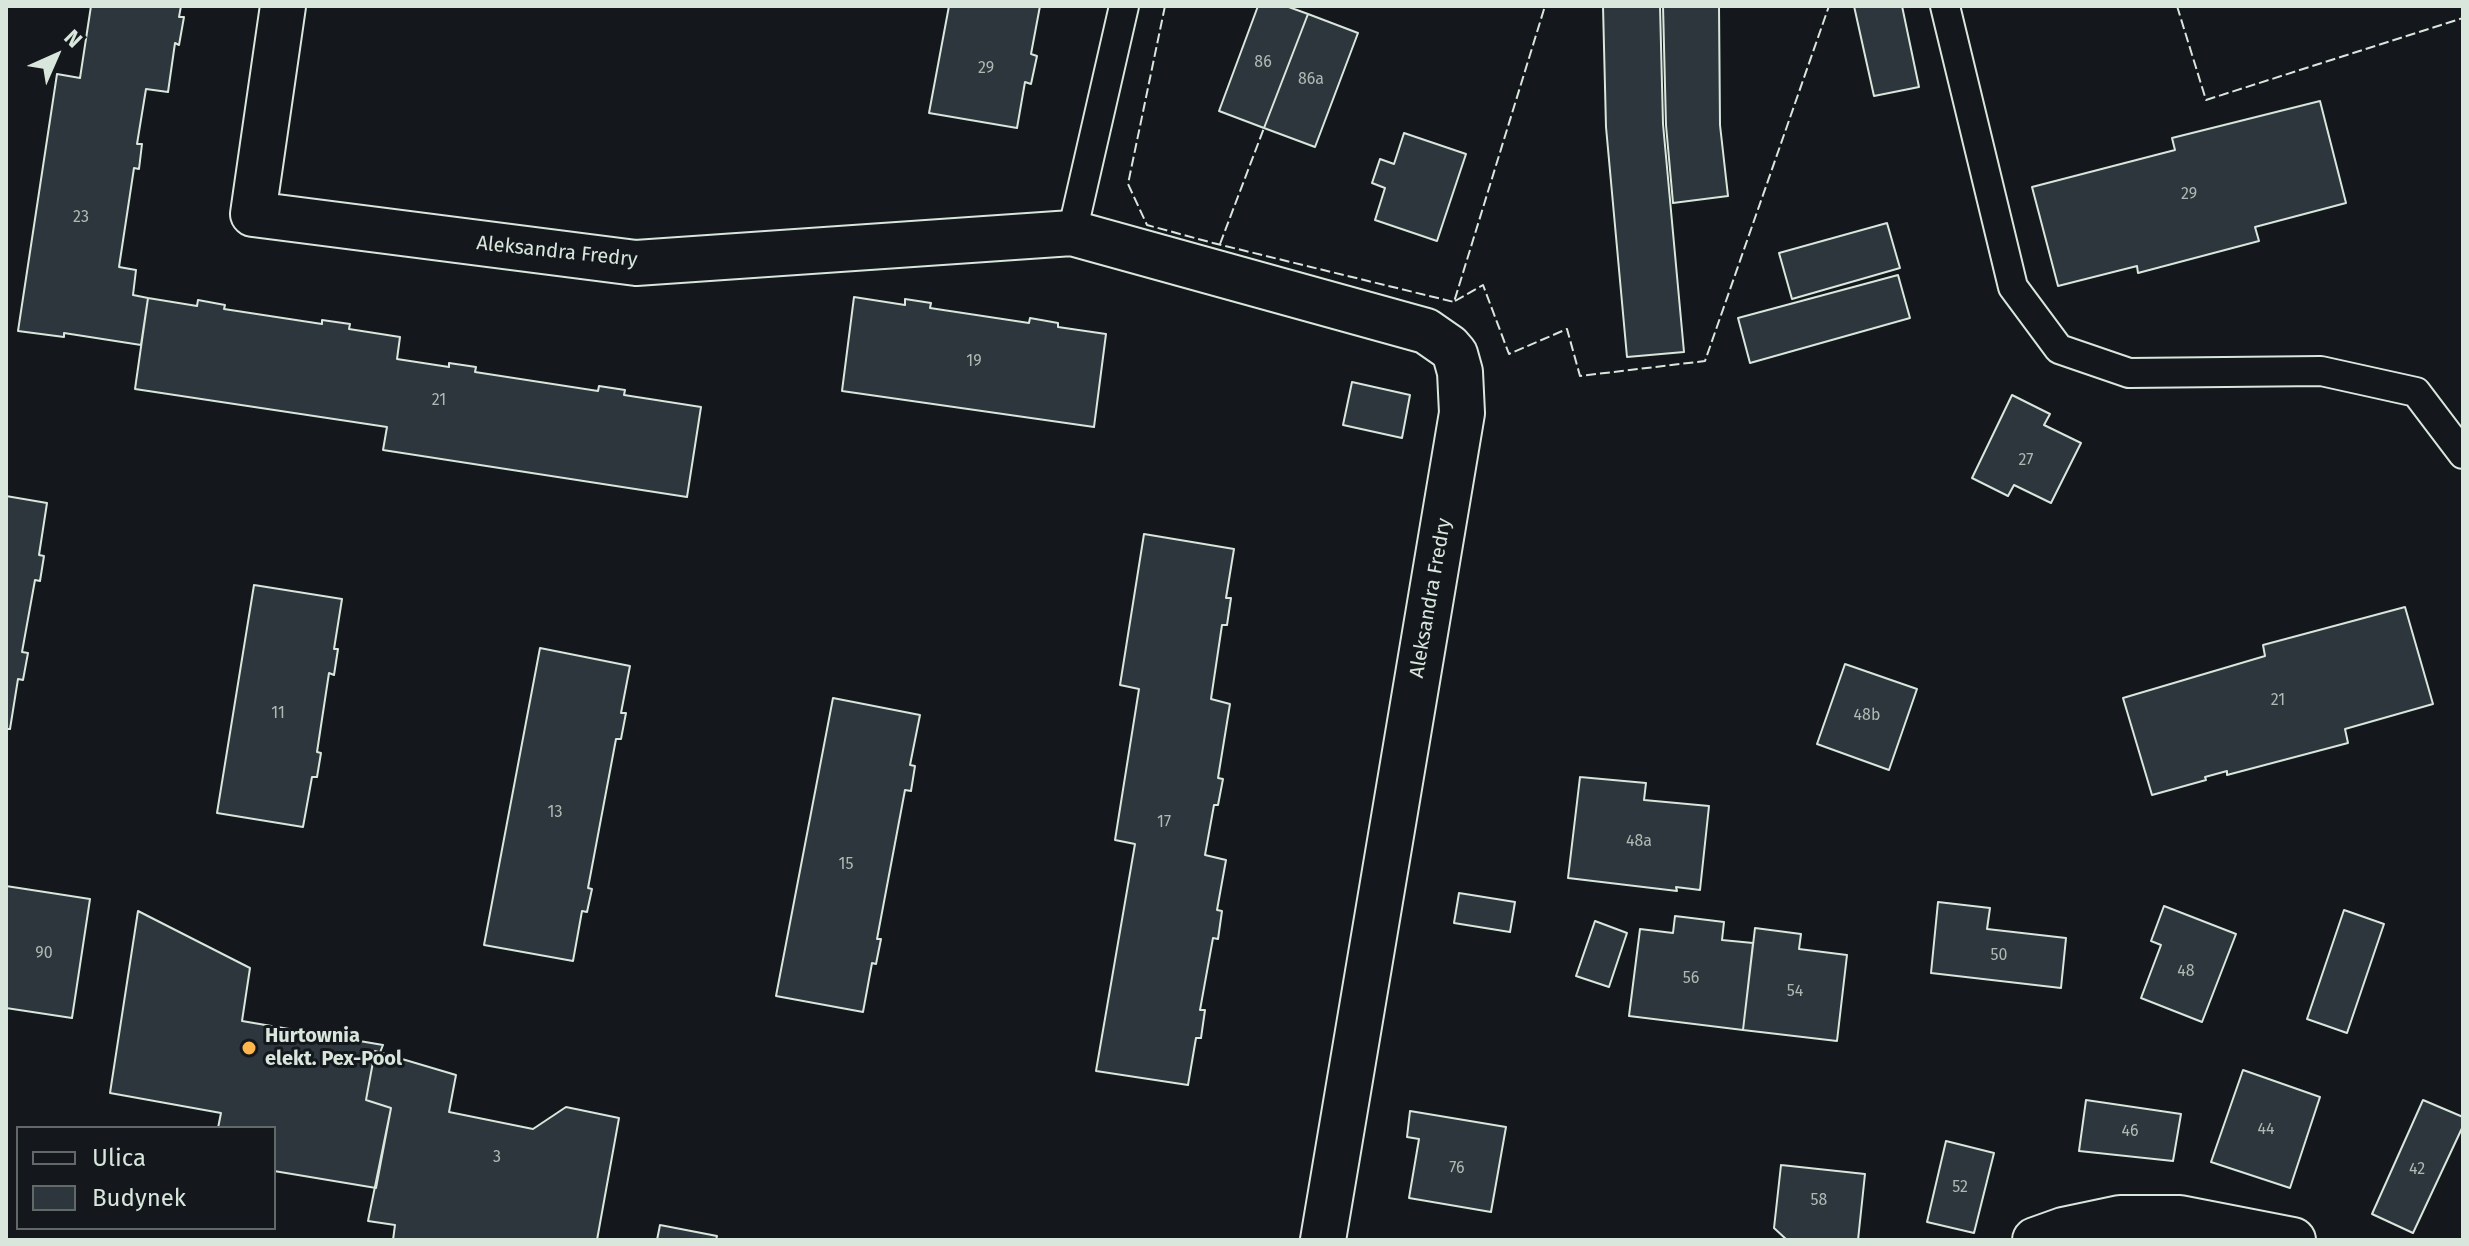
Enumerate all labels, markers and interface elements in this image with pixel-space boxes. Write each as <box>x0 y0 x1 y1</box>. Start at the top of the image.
north arrow <box>16 16 96 96</box>
text: N <box>59 24 88 53</box>
house number: 86 <box>1254 53 1272 73</box>
house number: 29 <box>978 59 994 79</box>
house number: 86a <box>1298 70 1324 90</box>
house number: 29 <box>2181 185 2197 205</box>
house number: 23 <box>73 208 89 228</box>
street label: Aleksandra Fredry <box>475 232 639 272</box>
house number: 19 <box>966 352 982 372</box>
house number: 21 <box>432 391 446 411</box>
house number: 27 <box>2019 451 2033 471</box>
street label: Aleksandra Fredry <box>1405 516 1457 680</box>
house number: 21 <box>2271 691 2285 711</box>
house number: 11 <box>271 704 285 724</box>
house number: 48b <box>1854 706 1880 726</box>
house number: 13 <box>548 803 562 823</box>
house number: 17 <box>1157 813 1171 833</box>
house number: 48a <box>1626 832 1652 852</box>
house number: 15 <box>839 855 853 875</box>
house number: 90 <box>35 944 53 964</box>
house number: 50 <box>1991 946 2007 966</box>
house number: 48 <box>2177 962 2195 982</box>
house number: 56 <box>1683 969 1699 989</box>
house number: 54 <box>1787 982 1803 1002</box>
place label: Hurtownia elekt. Pex-Pool <box>265 1024 402 1071</box>
marker: Hurtownia elekt. Pex-Pool <box>240 1039 258 1057</box>
house number: 44 <box>2257 1120 2275 1140</box>
house number: 46 <box>2121 1122 2139 1142</box>
legend <box>16 1126 276 1230</box>
text: Ulica <box>92 1144 146 1172</box>
house number: 3 <box>493 1148 501 1168</box>
house number: 76 <box>1449 1159 1465 1179</box>
house number: 42 <box>2409 1160 2425 1180</box>
house number: 52 <box>1952 1178 1968 1198</box>
text: Budynek <box>92 1184 186 1212</box>
house number: 58 <box>1811 1191 1827 1211</box>

